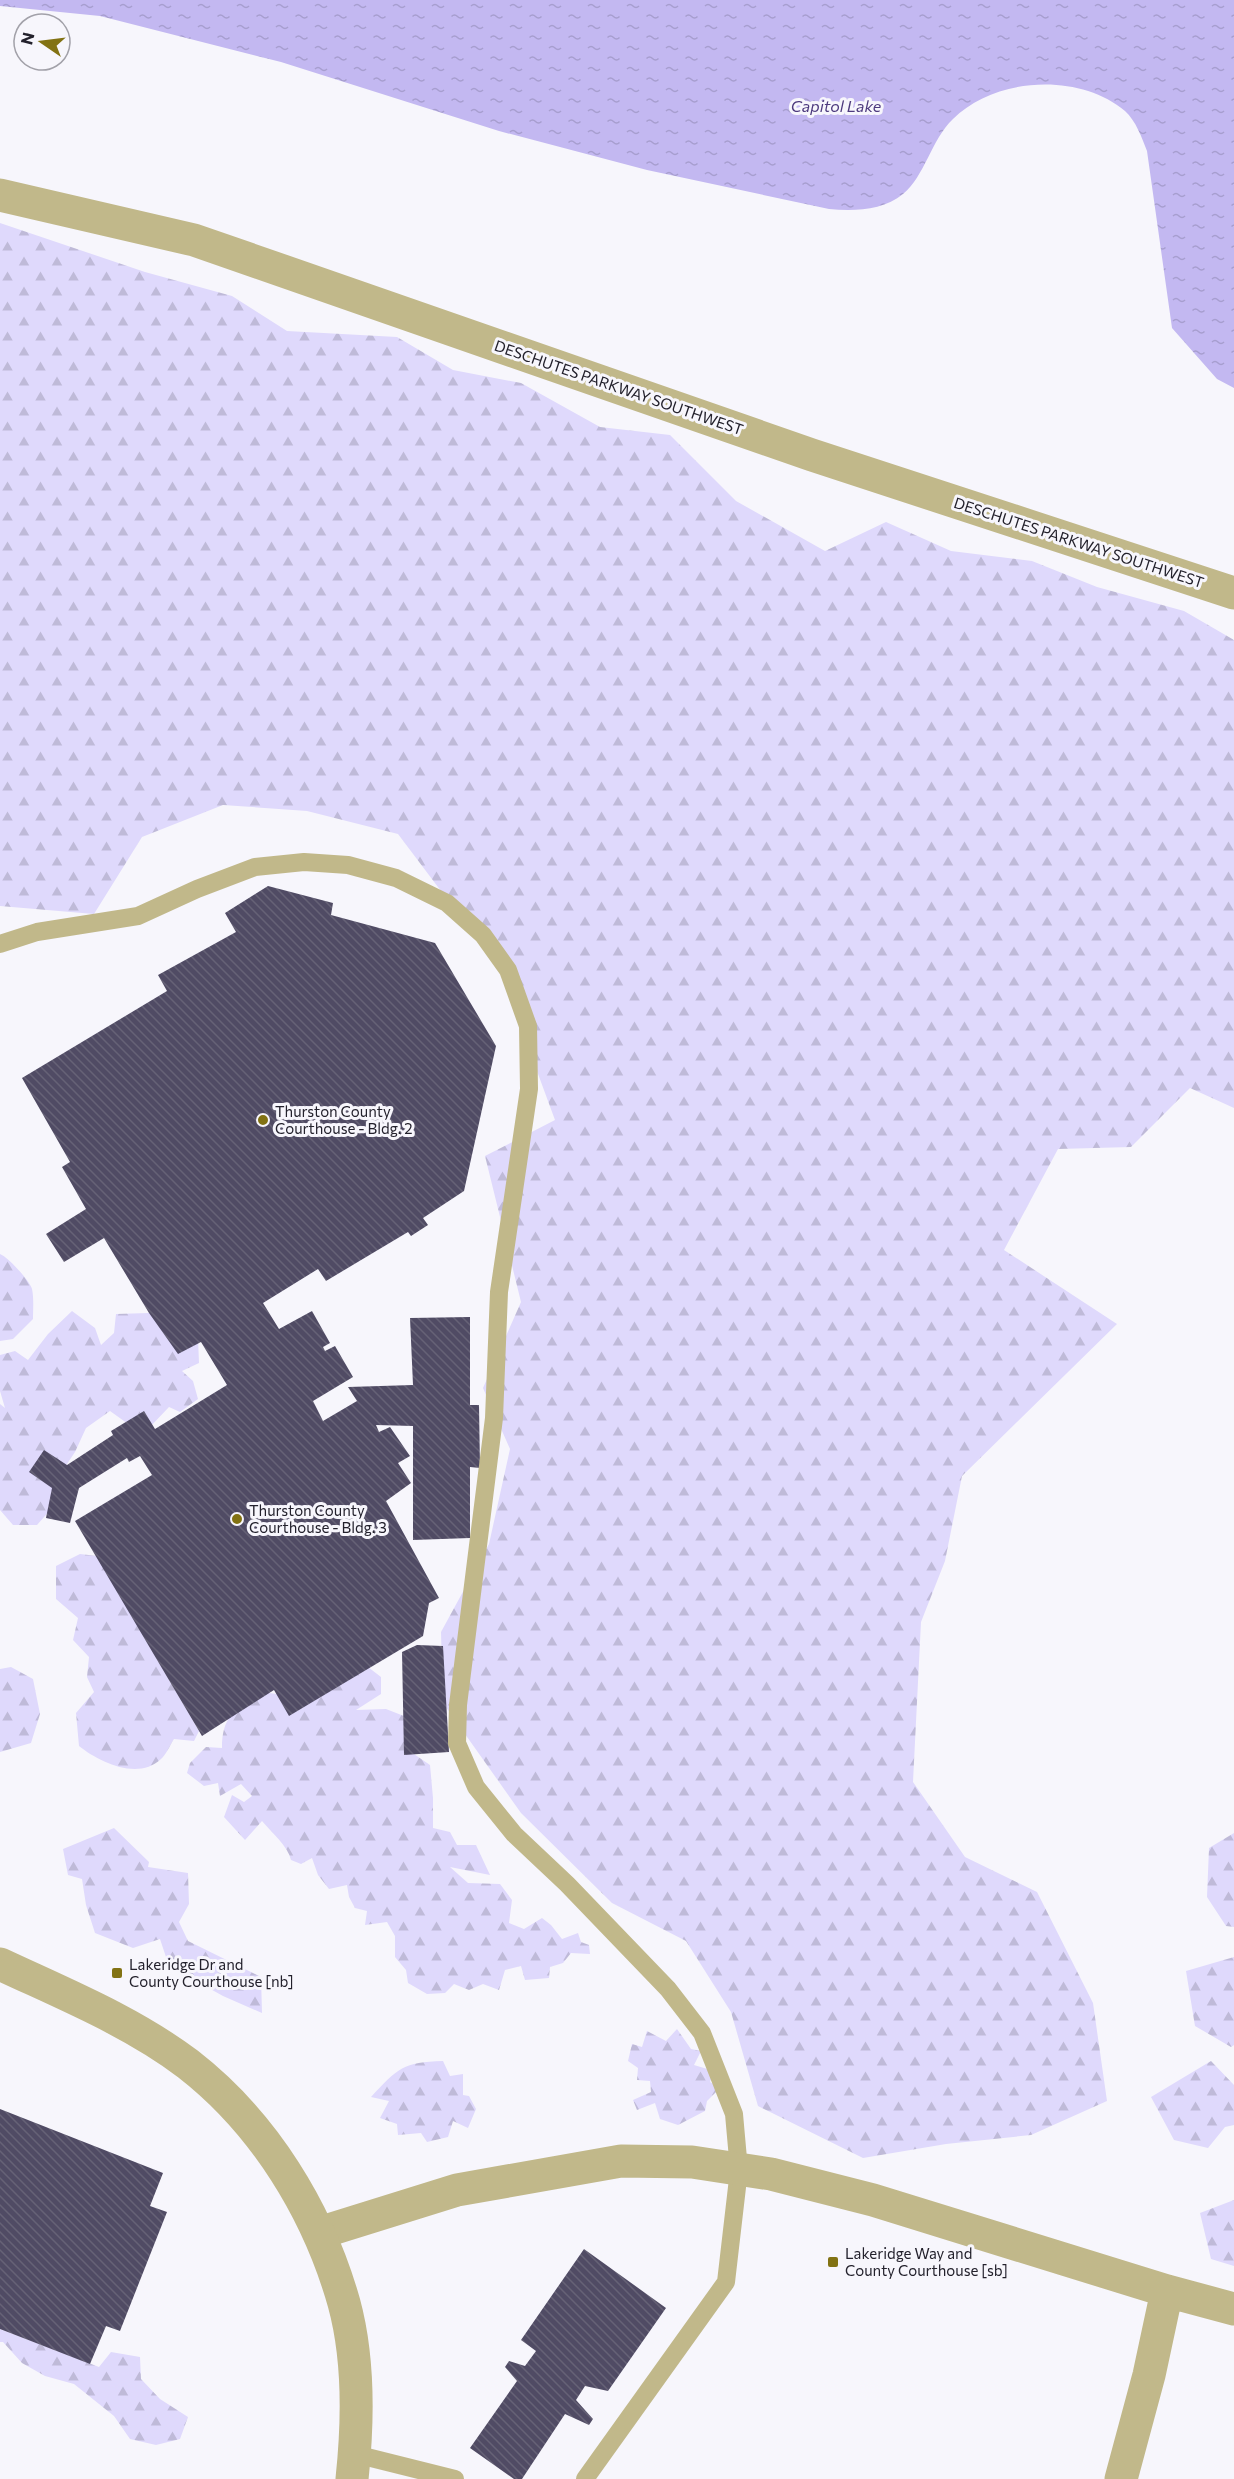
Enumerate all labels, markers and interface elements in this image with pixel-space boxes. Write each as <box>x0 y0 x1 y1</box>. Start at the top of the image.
north arrow <box>12 12 72 72</box>
text: N <box>16 30 38 46</box>
water label: Capitol Lake <box>791 96 882 115</box>
street label: DESCHUTES PARKWAY SOUTHWEST <box>492 336 746 438</box>
street label: DESCHUTES PARKWAY SOUTHWEST <box>952 493 1207 591</box>
place label: Thurston County Courthouse - Bldg. 2 <box>275 1102 413 1137</box>
marker: Thurston County Courthouse - Bldg. 2 <box>256 1113 270 1127</box>
place label: Thurston County Courthouse - Bldg. 3 <box>249 1501 387 1536</box>
marker: Thurston County Courthouse - Bldg. 3 <box>230 1512 244 1526</box>
place label: Lakeridge Dr and County Courthouse [nb] <box>129 1955 294 1990</box>
marker: Lakeridge Dr and County Courthouse [nb] <box>110 1966 124 1980</box>
place label: Lakeridge Way and County Courthouse [sb] <box>845 2244 1008 2279</box>
marker: Lakeridge Way and County Courthouse [sb] <box>826 2255 840 2269</box>

